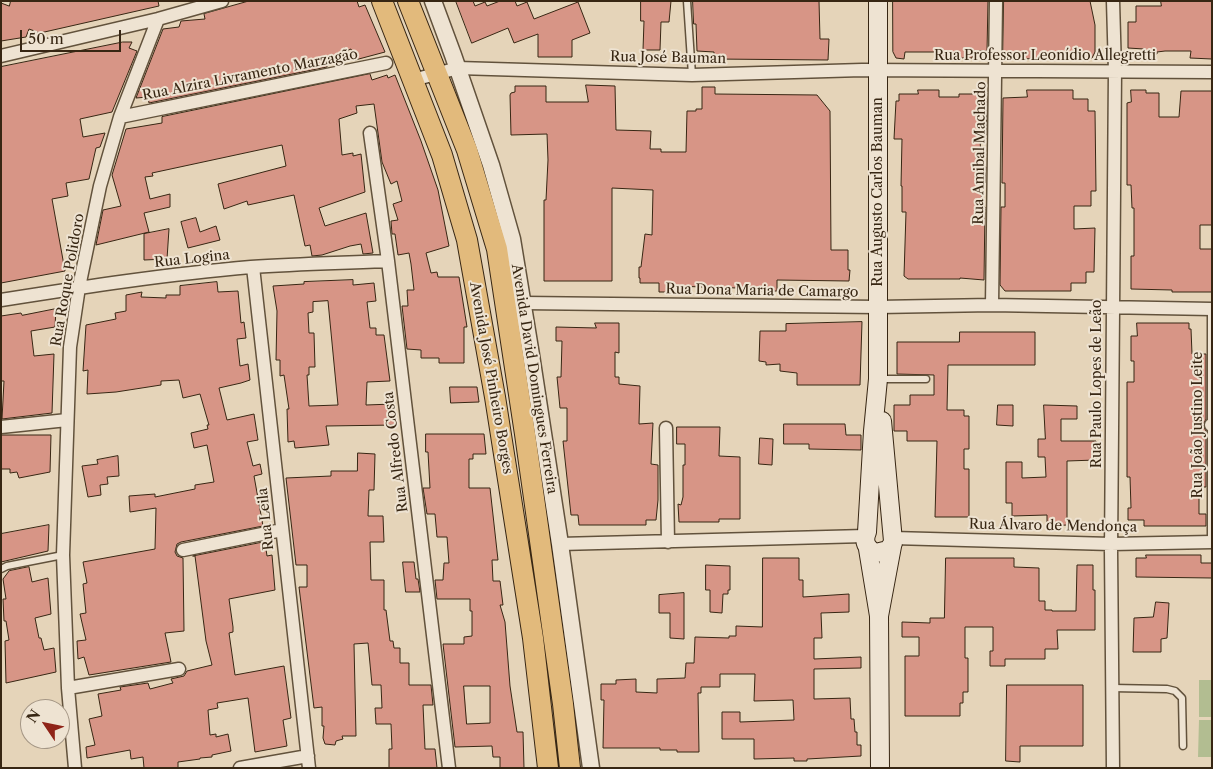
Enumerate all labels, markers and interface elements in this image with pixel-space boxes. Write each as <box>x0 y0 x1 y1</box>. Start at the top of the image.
scale bar <box>22 20 124 52</box>
text: 50 m <box>28 29 64 48</box>
street label: Rua Alzira Livramento Marzagão <box>141 46 359 104</box>
street label: Rua Professor Leonídio Allegretti <box>934 48 1156 64</box>
street label: Rua José Bauman <box>610 49 726 67</box>
street label: Rua Amibal Machado <box>970 81 990 225</box>
street label: Rua Augusto Carlos Bauman <box>870 97 886 287</box>
street label: Rua Roque Polidoro <box>48 212 88 348</box>
street label: Rua Logina <box>154 247 230 271</box>
street label: Avenida David Domingues Ferreira <box>508 263 560 495</box>
street label: Avenida José Pinheiro Borges <box>466 281 516 475</box>
street label: Rua Dona Maria de Camargo <box>665 281 859 301</box>
street label: Rua Paulo Lopes de Leão <box>1089 300 1105 468</box>
street label: Rua João Justino Leite <box>1190 352 1206 498</box>
street label: Rua Alfredo Costa <box>380 391 412 513</box>
street label: Rua Leila <box>254 487 278 551</box>
street label: Rua Álvaro de Mendonça <box>969 516 1137 536</box>
north arrow <box>20 699 70 749</box>
text: N <box>23 706 44 726</box>

